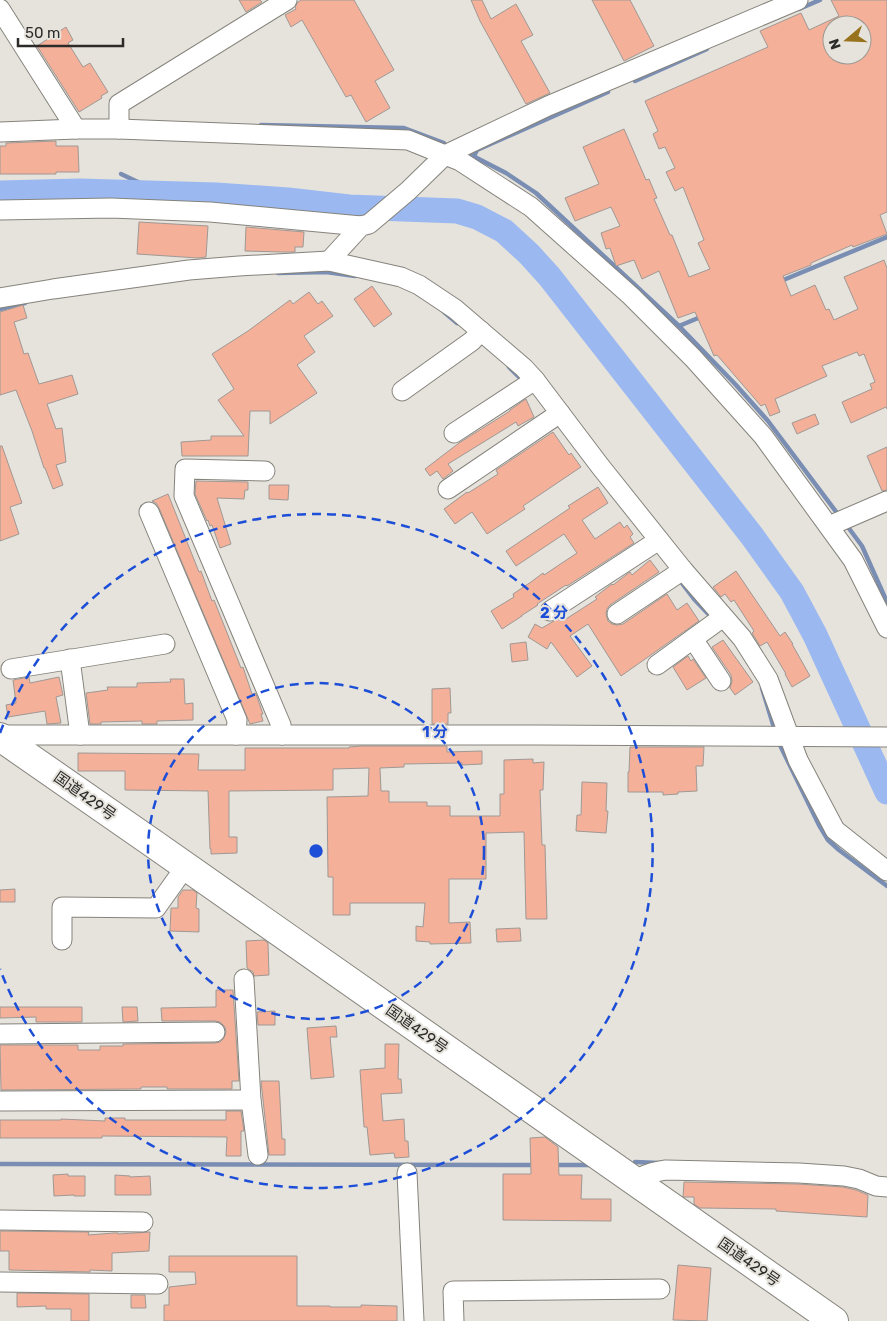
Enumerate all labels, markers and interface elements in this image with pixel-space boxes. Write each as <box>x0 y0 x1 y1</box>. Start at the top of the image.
scale bar <box>18 15 122 47</box>
north arrow <box>822 15 872 65</box>
text: 50 m <box>25 24 60 42</box>
text: N <box>826 37 845 52</box>
text: 2 分 <box>540 604 568 622</box>
text: 1 分 <box>422 723 448 741</box>
street label: 国道429号 <box>50 768 120 824</box>
centre of rings <box>307 842 325 860</box>
street label: 国道429号 <box>382 1001 452 1057</box>
street label: 国道429号 <box>714 1234 784 1290</box>

